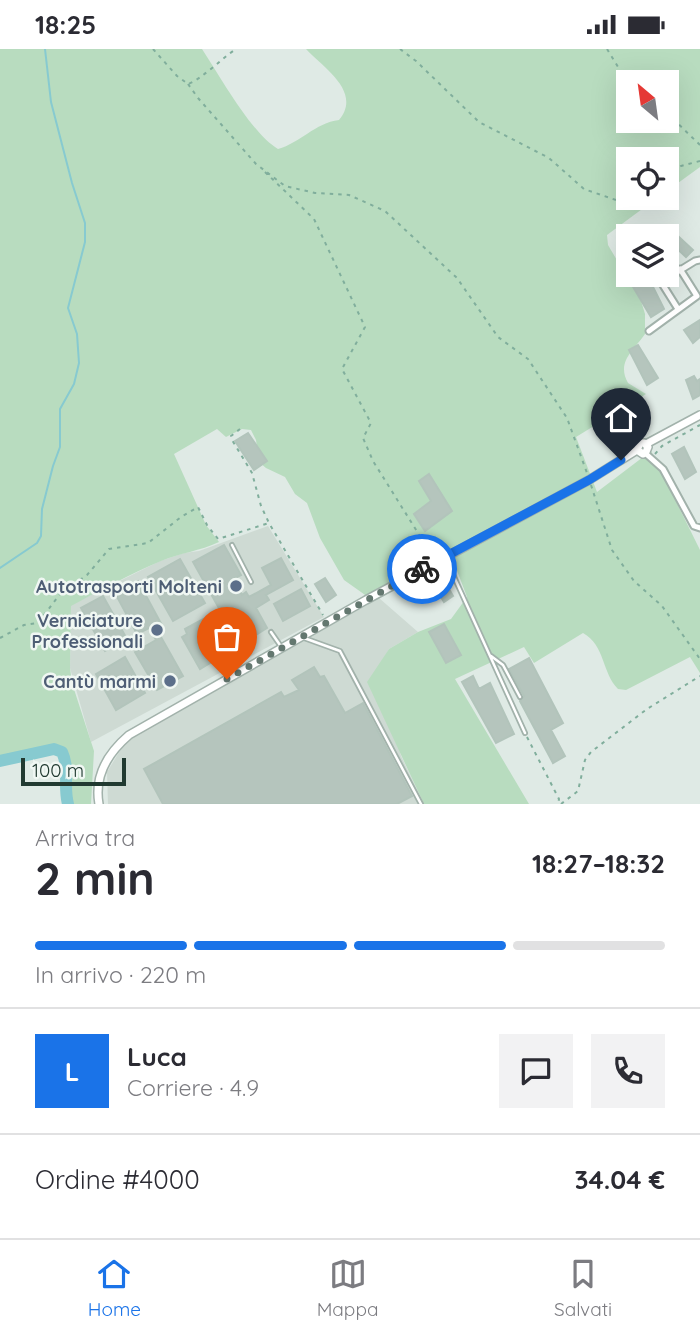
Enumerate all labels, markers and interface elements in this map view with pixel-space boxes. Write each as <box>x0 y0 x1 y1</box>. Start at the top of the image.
text: 18:25 <box>35 8 96 41</box>
north arrow <box>616 70 679 133</box>
map controls <box>616 70 679 287</box>
button: locate <box>616 147 679 210</box>
button: layers <box>616 224 679 287</box>
pin <box>591 388 651 460</box>
icon: home <box>602 399 640 437</box>
courier <box>387 534 457 604</box>
icon: bike <box>403 550 441 588</box>
place label: Autotrasporti Molteni <box>36 575 222 598</box>
marker: Autotrasporti Molteni <box>228 578 244 594</box>
pin <box>197 607 257 679</box>
place label: Verniciature Professionali <box>32 609 143 653</box>
icon: bag <box>208 618 246 656</box>
marker: Verniciature Professionali <box>149 622 165 638</box>
place label: Cantù marmi <box>43 670 156 693</box>
marker: Cantù marmi <box>162 673 178 689</box>
scale bar <box>21 755 126 787</box>
text: 100 m <box>32 758 84 782</box>
text: Arriva tra <box>35 823 135 852</box>
text: 18:27–18:32 <box>532 847 665 880</box>
text: 2 min <box>35 849 155 907</box>
text: In arrivo · 220 m <box>35 960 206 989</box>
button: chat <box>499 1034 573 1108</box>
button: phone <box>591 1034 665 1108</box>
text: Luca <box>127 1040 187 1073</box>
text: L <box>65 1055 79 1088</box>
text: Corriere · 4.9 <box>127 1073 259 1102</box>
text: Ordine #4000 <box>35 1163 200 1196</box>
text: 34.04 € <box>574 1163 665 1196</box>
tab: Home <box>88 1255 141 1321</box>
tab: Mappa <box>317 1255 378 1321</box>
tab: Salvati <box>554 1255 612 1321</box>

